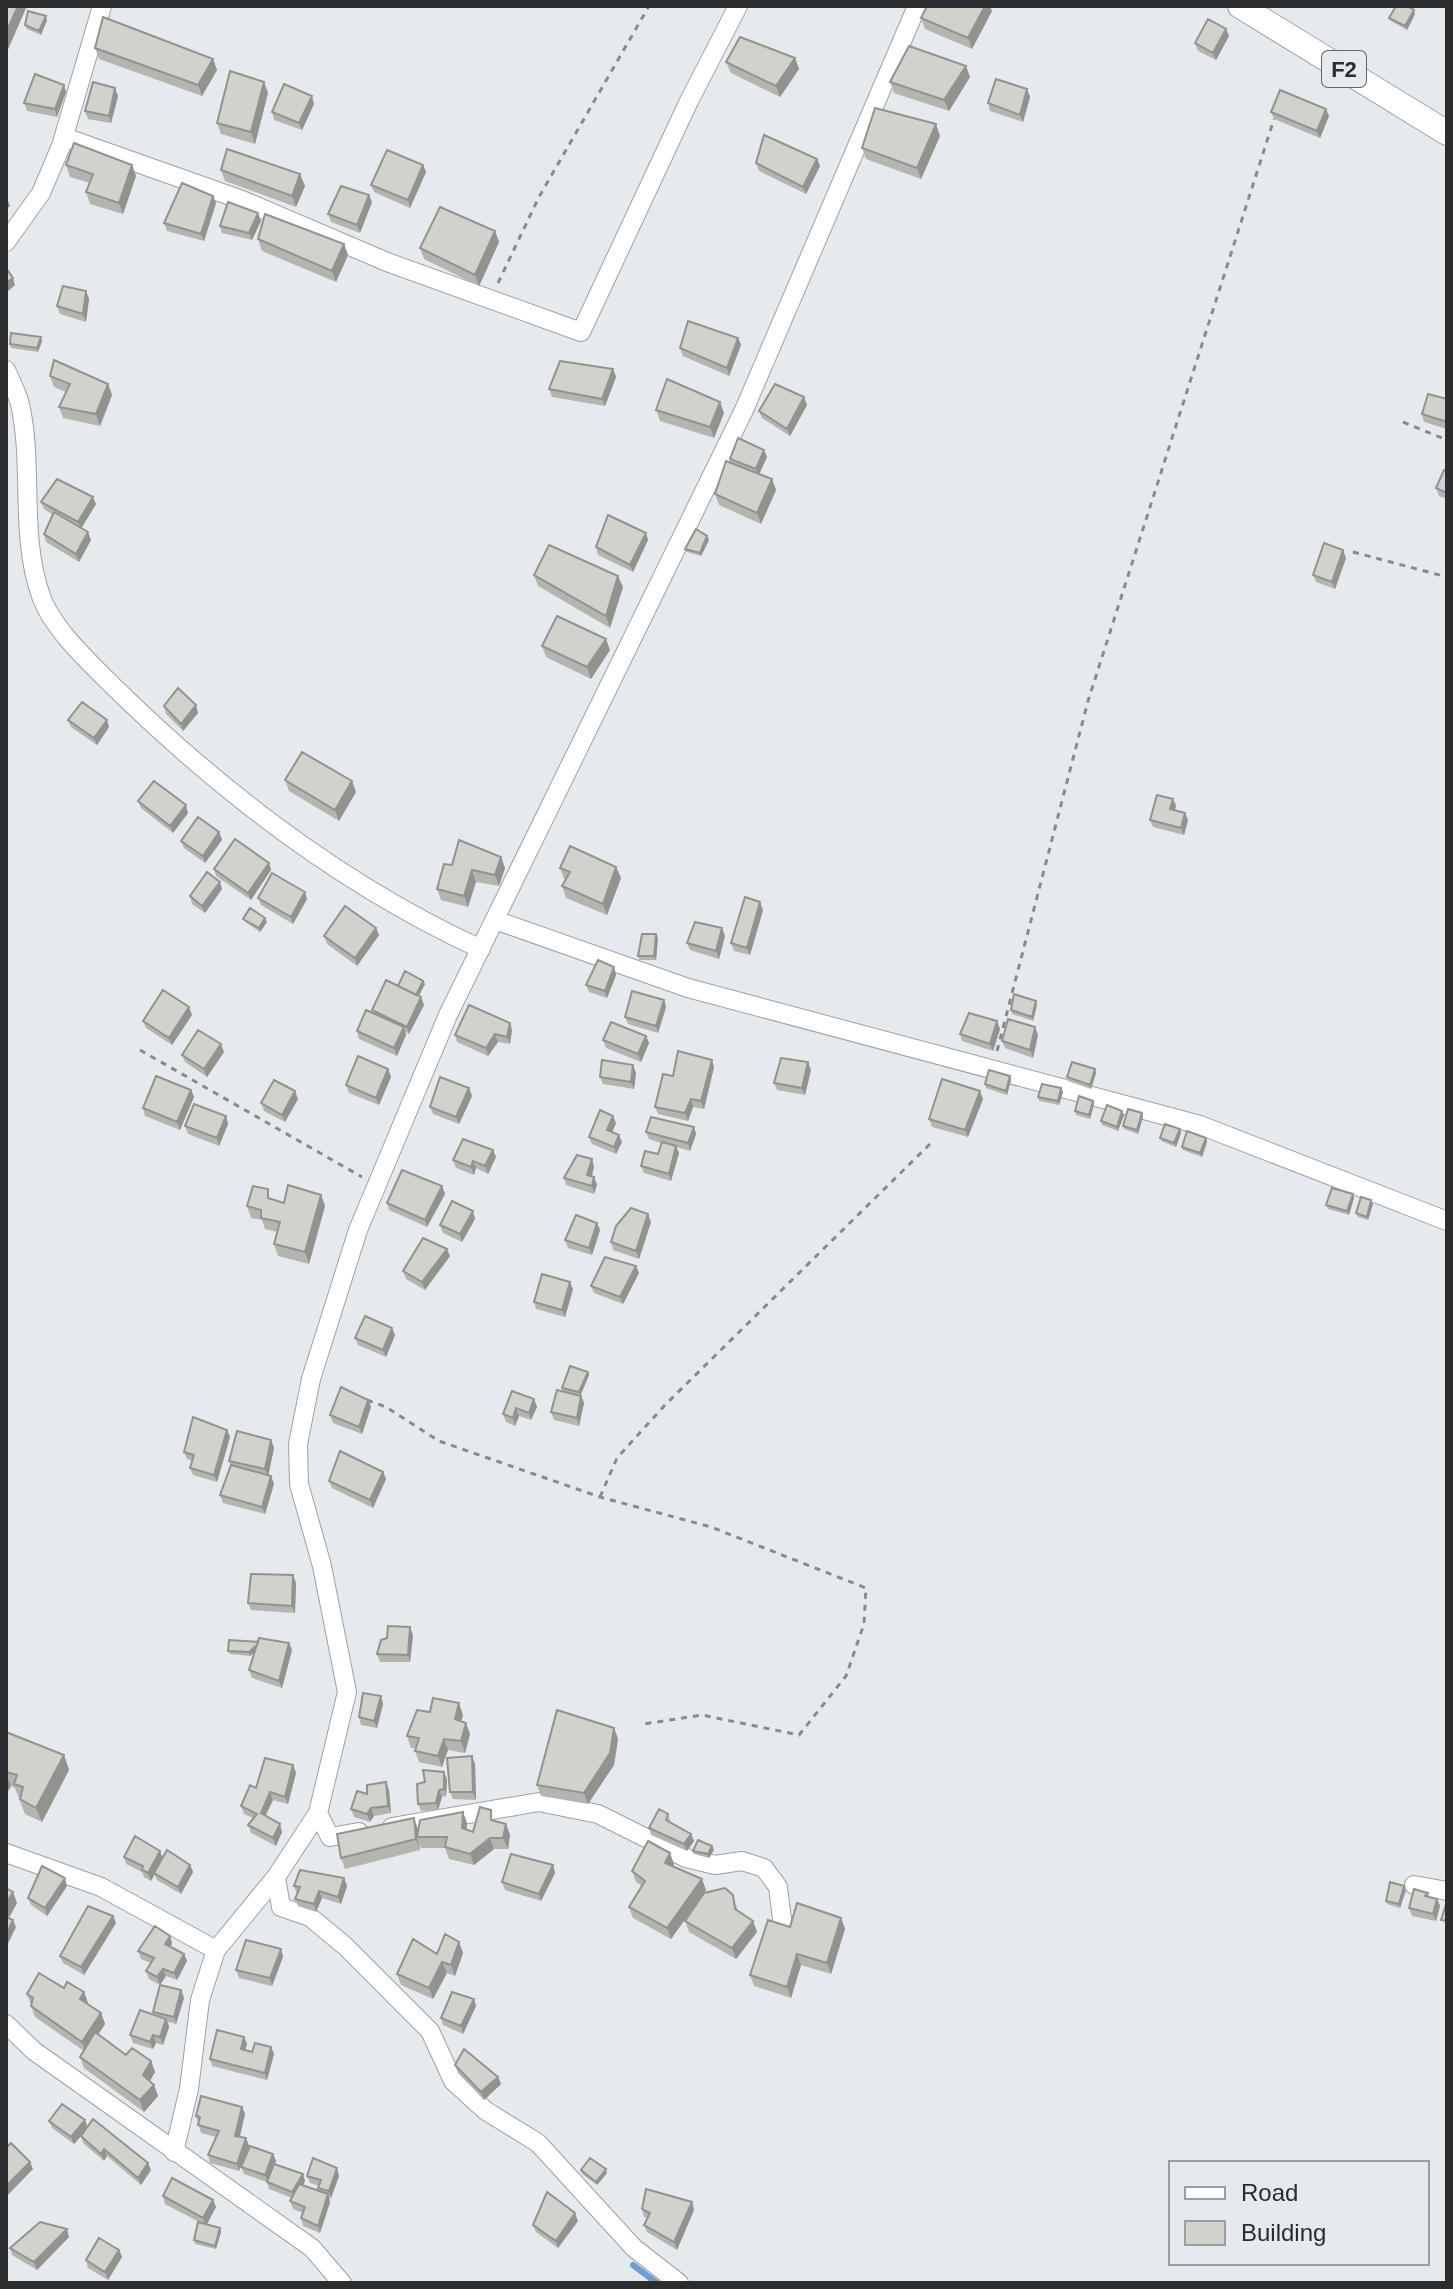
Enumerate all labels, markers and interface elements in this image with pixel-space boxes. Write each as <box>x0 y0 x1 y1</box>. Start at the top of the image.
road number: F2 <box>1322 51 1366 87</box>
legend <box>1169 2161 1429 2265</box>
text: Road <box>1241 2179 1298 2206</box>
text: Building <box>1241 2219 1326 2246</box>

